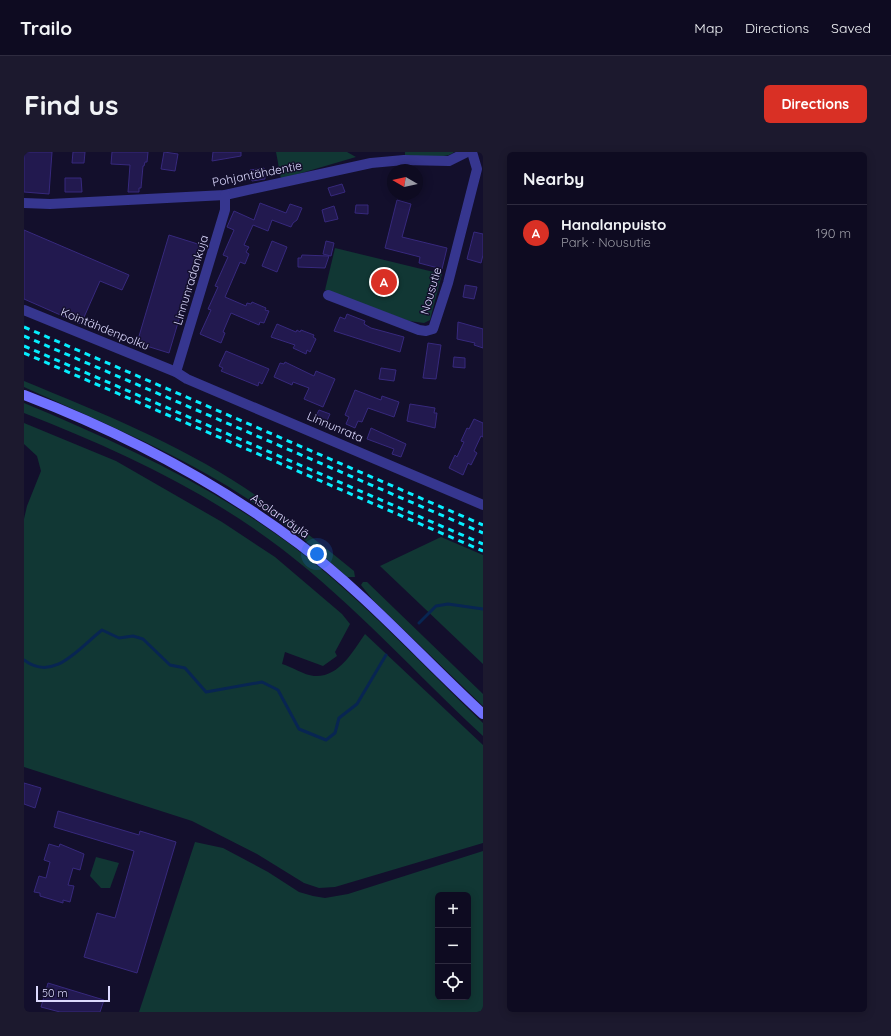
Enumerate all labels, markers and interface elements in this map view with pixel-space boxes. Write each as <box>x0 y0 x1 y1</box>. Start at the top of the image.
text: Trailo <box>20 16 72 40</box>
text: Map <box>694 19 723 37</box>
text: Directions <box>745 19 809 37</box>
text: Saved <box>831 19 871 37</box>
button: Directions <box>764 85 867 123</box>
text: Find us <box>24 87 118 122</box>
street label: Pohjantähdentie <box>211 157 303 190</box>
north arrow <box>387 164 423 200</box>
text: Nearby <box>523 168 584 189</box>
text: Hanalanpuisto <box>561 215 666 234</box>
text: A <box>532 225 540 241</box>
text: 190 m <box>816 225 851 241</box>
street label: Linnunradankuja <box>170 233 211 327</box>
text: Park · Nousutie <box>561 234 651 250</box>
street label: Nousutie <box>417 265 444 316</box>
pin: A <box>371 267 397 297</box>
street label: Kointähdenpolku <box>59 304 152 353</box>
street label: Linnunrata <box>305 408 366 445</box>
street label: Asolanväylä <box>248 490 312 541</box>
your location <box>307 544 327 564</box>
map controls <box>435 892 471 1000</box>
button: + <box>435 892 471 928</box>
button: − <box>435 928 471 964</box>
button: locate <box>435 964 471 1000</box>
scale bar <box>36 984 110 1003</box>
text: 50 m <box>42 986 68 1000</box>

